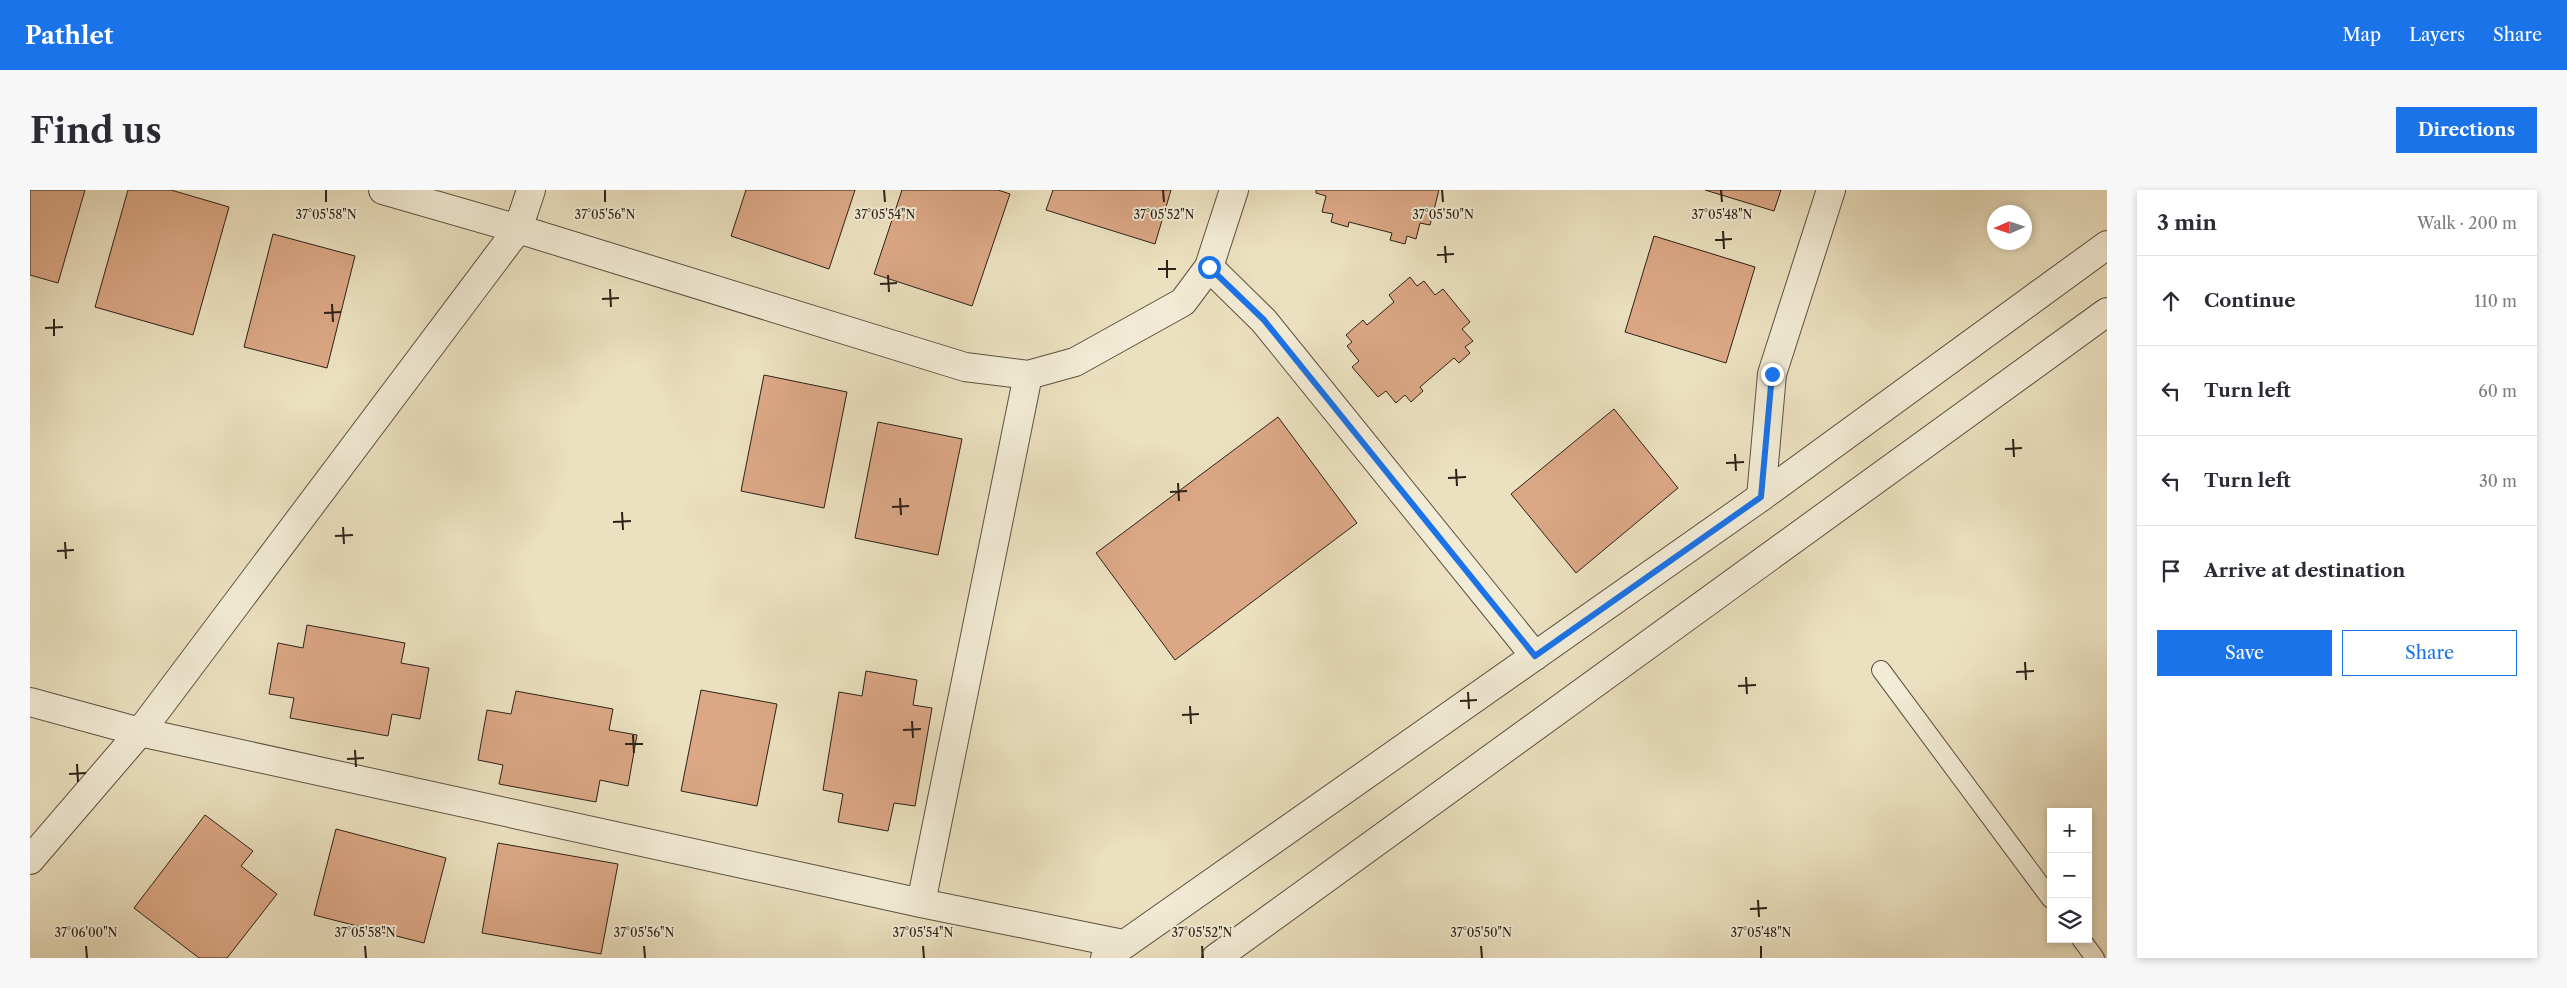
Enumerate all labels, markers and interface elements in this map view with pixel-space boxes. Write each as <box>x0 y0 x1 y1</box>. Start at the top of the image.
text: Pathlet <box>25 21 113 50</box>
text: Map <box>2343 24 2381 46</box>
text: Layers <box>2409 24 2465 46</box>
text: Share <box>2493 24 2542 46</box>
button: Directions <box>2396 107 2537 153</box>
text: Find us <box>30 109 162 152</box>
north arrow <box>1987 205 2032 250</box>
text: 37°05'58"N <box>295 207 357 222</box>
text: 37°05'56"N <box>575 207 636 222</box>
text: 37°05'54"N <box>855 207 916 222</box>
text: 37°05'52"N <box>1134 207 1195 222</box>
text: 37°05'50"N <box>1412 207 1474 222</box>
text: 37°05'48"N <box>1692 207 1753 222</box>
text: 3 min <box>2157 210 2217 235</box>
text: Walk · 200 m <box>2417 213 2517 233</box>
route start <box>1198 256 1221 279</box>
icon: ahead <box>2157 287 2185 315</box>
text: Continue <box>2204 289 2296 312</box>
text: 110 m <box>2474 291 2517 311</box>
route end <box>1761 363 1784 386</box>
icon: left <box>2157 377 2185 405</box>
text: Turn left <box>2204 379 2291 402</box>
text: 60 m <box>2478 381 2517 401</box>
icon: left <box>2157 467 2185 495</box>
text: Turn left <box>2204 469 2291 492</box>
text: 30 m <box>2479 471 2517 491</box>
icon: arrive <box>2157 557 2185 585</box>
text: Arrive at destination <box>2204 559 2405 582</box>
button: Save <box>2157 630 2332 676</box>
button: Share <box>2342 630 2517 676</box>
map controls <box>2047 808 2092 943</box>
button: + <box>2047 808 2092 853</box>
button: − <box>2047 853 2092 898</box>
button: layers <box>2047 898 2092 943</box>
text: 37°06'00"N <box>54 925 118 940</box>
text: 37°05'58"N <box>334 925 396 940</box>
text: 37°05'56"N <box>614 925 675 940</box>
text: 37°05'54"N <box>893 925 954 940</box>
text: 37°05'52"N <box>1172 925 1233 940</box>
text: 37°05'50"N <box>1450 925 1512 940</box>
text: 37°05'48"N <box>1731 925 1792 940</box>

